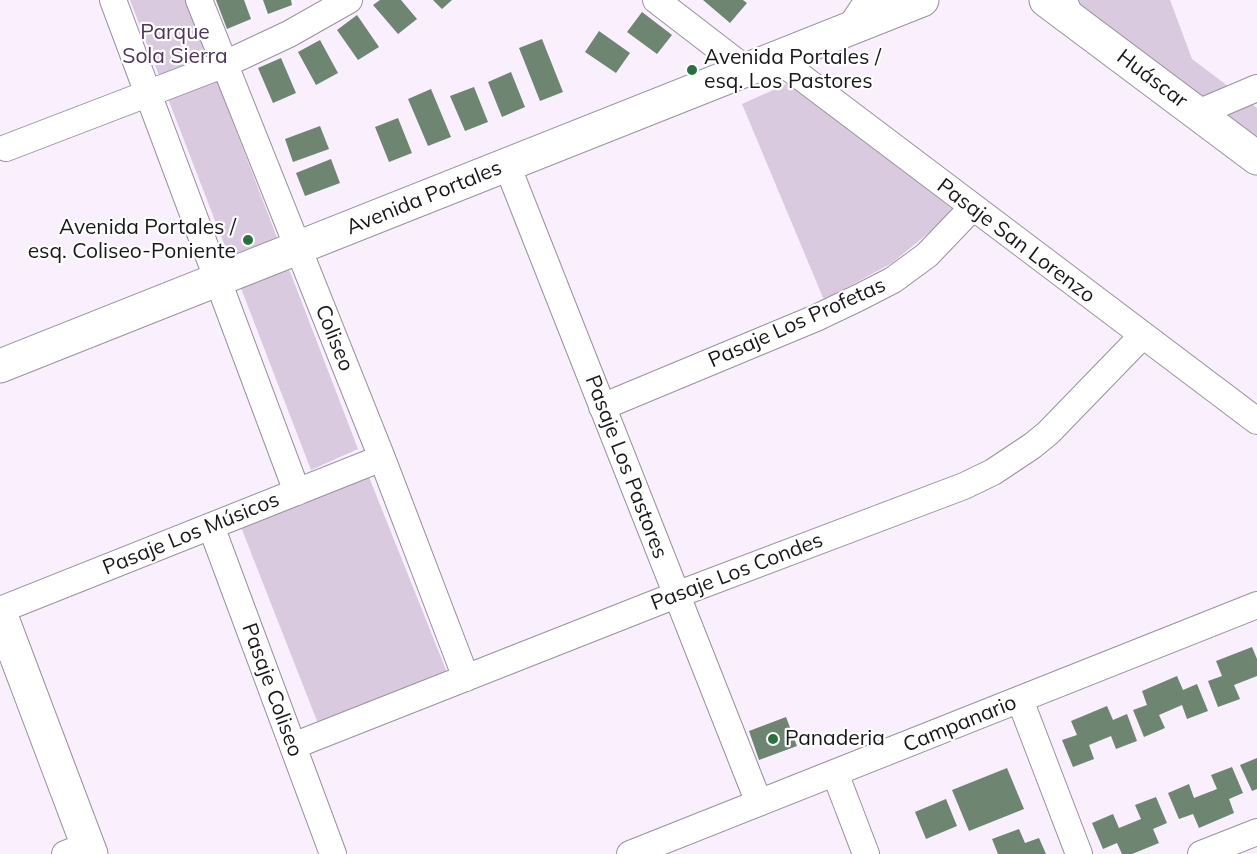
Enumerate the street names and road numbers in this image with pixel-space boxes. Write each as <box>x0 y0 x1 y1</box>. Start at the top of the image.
street label: Huáscar <box>1112 44 1192 114</box>
street label: Avenida Portales <box>343 155 505 241</box>
street label: Pasaje San Lorenzo <box>932 173 1100 309</box>
street label: Pasaje Los Profetas <box>704 273 890 373</box>
street label: Coliseo <box>309 301 359 375</box>
street label: Pasaje Los Pastores <box>579 372 673 562</box>
street label: Pasaje Los Músicos <box>99 487 283 581</box>
street label: Pasaje Los Condes <box>647 528 827 616</box>
street label: Pasaje Coliseo <box>236 620 308 760</box>
street label: Campanario <box>900 690 1020 758</box>

